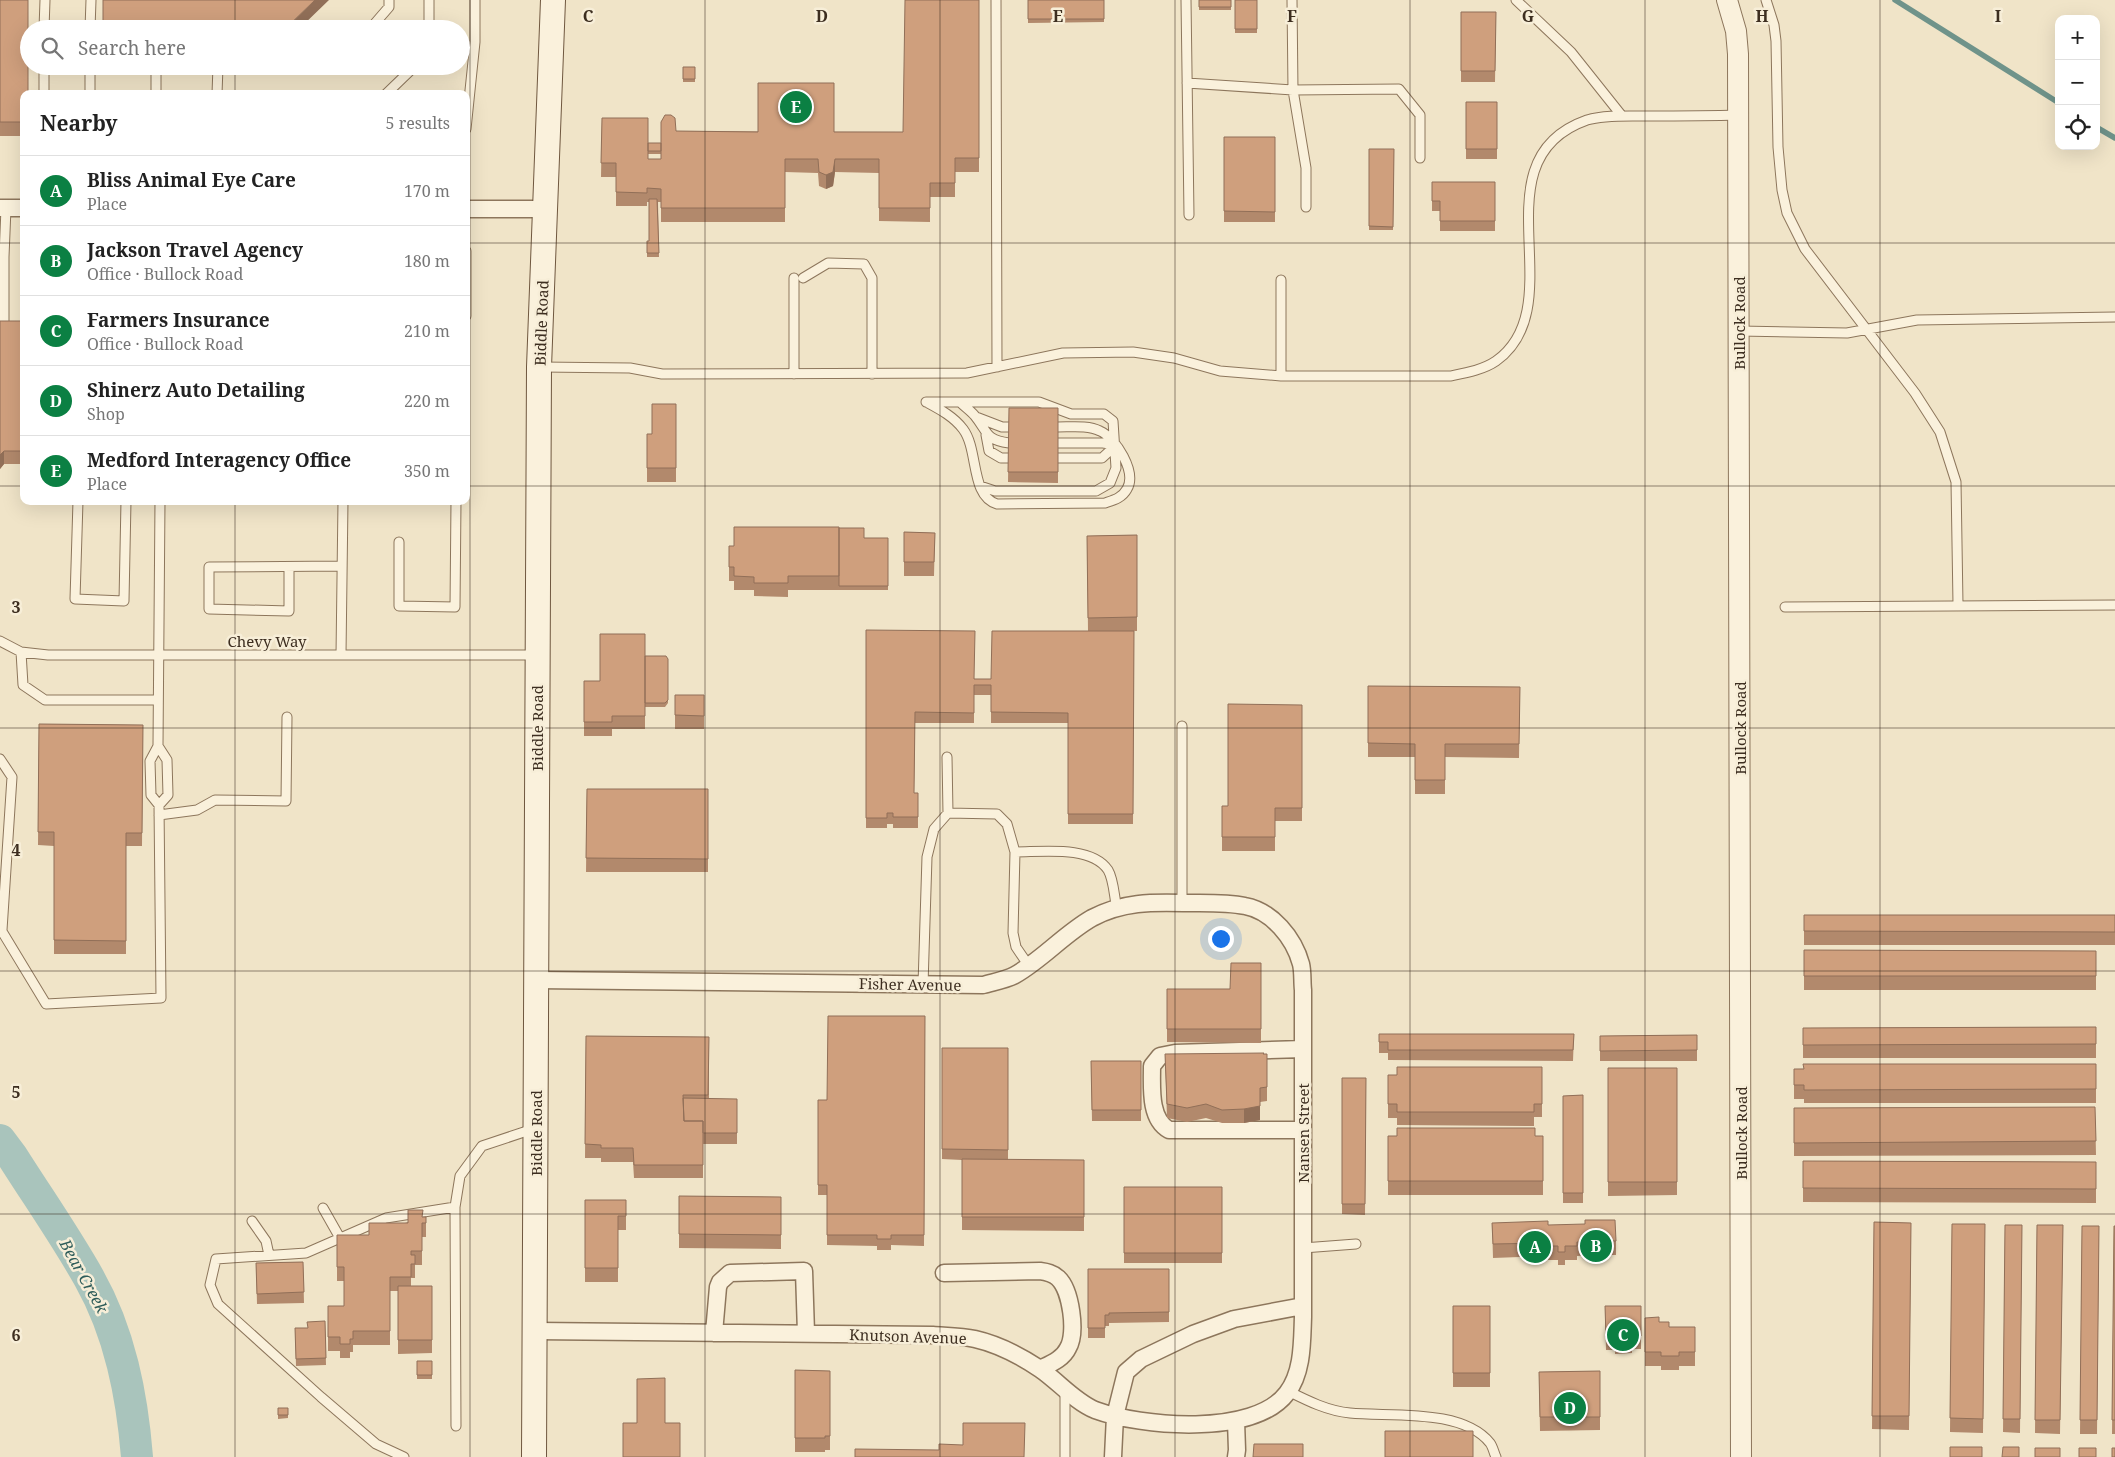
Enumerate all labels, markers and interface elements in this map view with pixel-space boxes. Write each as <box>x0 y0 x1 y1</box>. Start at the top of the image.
text: C <box>583 5 594 27</box>
text: D <box>816 5 828 27</box>
text: E <box>1053 5 1063 27</box>
text: F <box>1287 5 1297 27</box>
text: G <box>1522 5 1534 27</box>
text: H <box>1755 5 1769 27</box>
text: I <box>1995 5 2001 27</box>
map controls <box>2055 15 2100 150</box>
button: + <box>2055 15 2100 60</box>
search box <box>20 20 470 75</box>
icon: search <box>38 34 66 62</box>
text: Search here <box>78 35 186 61</box>
button: − <box>2055 60 2100 105</box>
pin: E <box>780 88 812 126</box>
button: locate <box>2055 105 2100 150</box>
text: Nearby <box>40 109 118 137</box>
text: 5 results <box>386 112 450 134</box>
text: Bliss Animal Eye Care <box>87 167 296 193</box>
text: A <box>50 180 62 202</box>
text: 170 m <box>404 180 450 202</box>
text: Place <box>87 193 127 215</box>
text: Jackson Travel Agency <box>87 237 303 263</box>
text: B <box>51 250 61 272</box>
text: 180 m <box>404 250 450 272</box>
text: Office · Bullock Road <box>87 263 243 285</box>
street label: Bullock Road <box>1729 276 1749 370</box>
street label: Biddle Road <box>530 280 552 366</box>
text: Farmers Insurance <box>87 307 270 333</box>
text: C <box>51 320 61 342</box>
text: 210 m <box>404 320 450 342</box>
text: Office · Bullock Road <box>87 333 243 355</box>
text: Shinerz Auto Detailing <box>87 377 305 403</box>
text: D <box>50 390 62 412</box>
text: 220 m <box>404 390 450 412</box>
text: Shop <box>87 403 125 425</box>
text: Medford Interagency Office <box>87 447 351 473</box>
text: E <box>51 460 61 482</box>
text: 350 m <box>404 460 450 482</box>
text: Place <box>87 473 127 495</box>
text: 3 <box>11 596 21 618</box>
street label: Chevy Way <box>227 631 307 651</box>
street label: Bullock Road <box>1730 681 1750 775</box>
street label: Biddle Road <box>527 685 547 771</box>
text: 4 <box>11 839 21 861</box>
your location <box>1208 926 1234 952</box>
street label: Fisher Avenue <box>859 973 961 995</box>
text: 5 <box>11 1081 21 1103</box>
street label: Nansen Street <box>1293 1083 1313 1183</box>
street label: Bullock Road <box>1731 1086 1751 1180</box>
street label: Biddle Road <box>526 1090 546 1176</box>
pin: B <box>1580 1227 1612 1265</box>
pin: A <box>1519 1228 1551 1266</box>
water label: Bear Creek <box>54 1234 114 1318</box>
pin: C <box>1607 1316 1639 1354</box>
text: 6 <box>11 1324 21 1346</box>
street label: Knutson Avenue <box>849 1324 967 1348</box>
pin: D <box>1554 1389 1586 1427</box>

